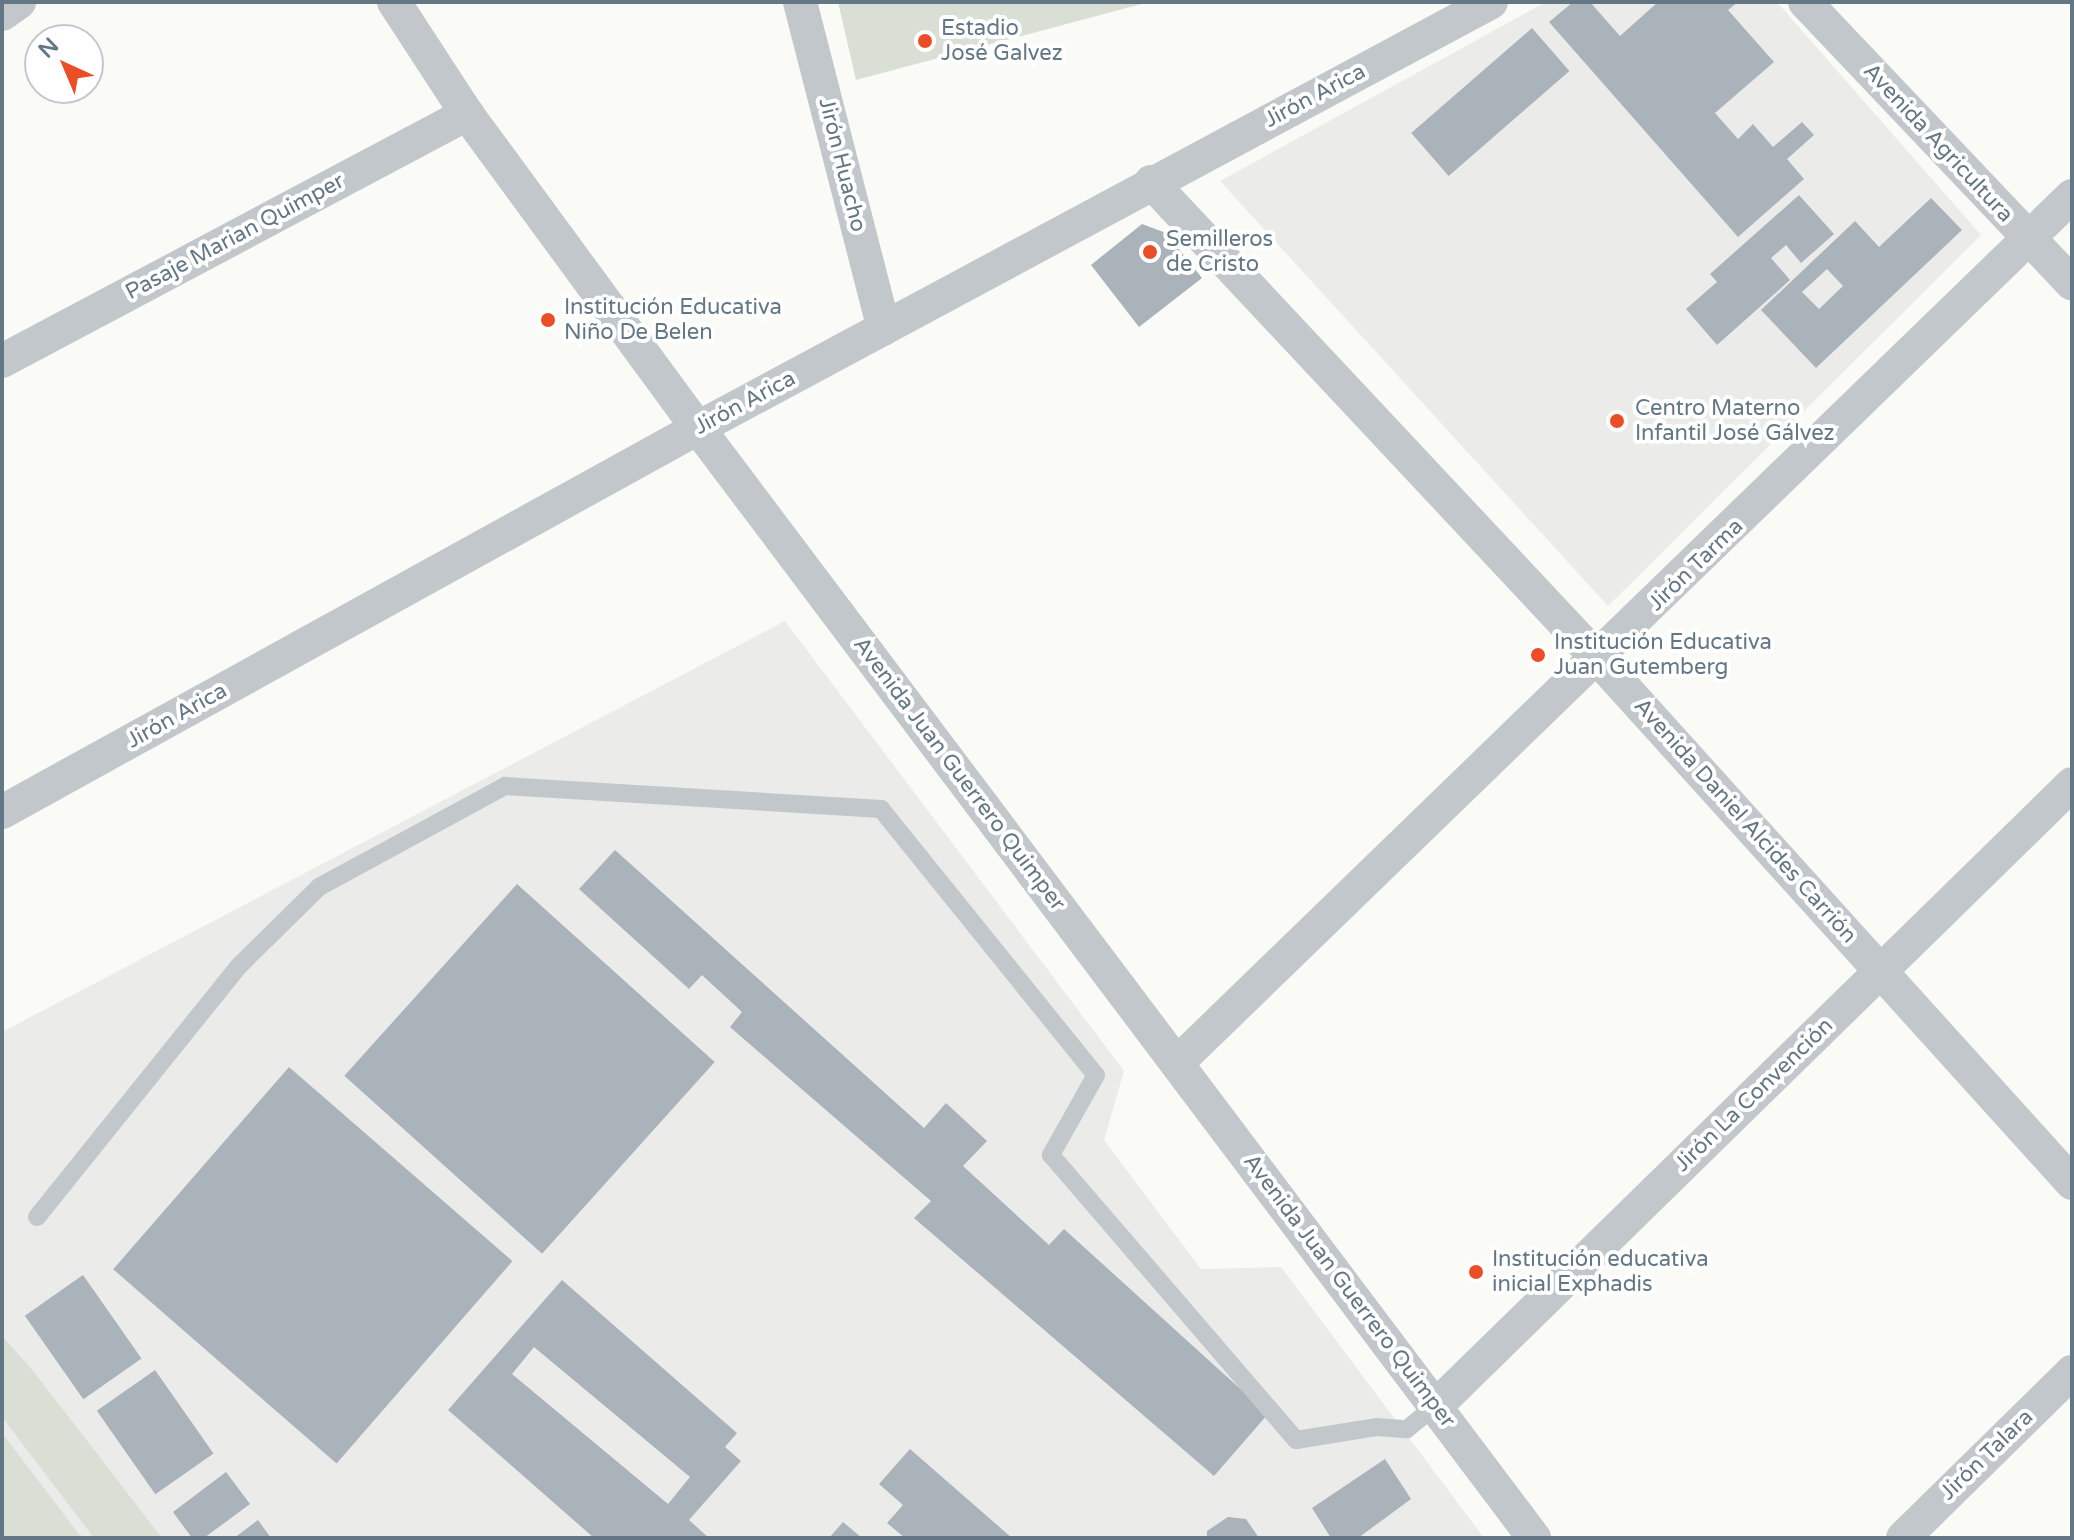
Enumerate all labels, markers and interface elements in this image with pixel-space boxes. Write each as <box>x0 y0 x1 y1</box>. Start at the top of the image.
place label: Estadio José Galvez <box>941 15 1063 66</box>
north arrow <box>24 24 104 104</box>
marker: Estadio José Galvez <box>916 32 934 50</box>
text: N <box>33 33 64 64</box>
street label: Jirón Arica <box>1260 58 1370 134</box>
street label: Avenida Agricultura <box>1858 58 2018 228</box>
street label: Jirón Huacho <box>813 95 871 235</box>
street label: Pasaje Marian Quimper <box>121 168 349 306</box>
place label: Semilleros de Cristo <box>1166 226 1273 278</box>
marker: Semilleros de Cristo <box>1141 243 1159 261</box>
place label: Institución Educativa Niño De Belen <box>564 294 782 346</box>
marker: Institución Educativa Niño De Belen <box>539 311 557 329</box>
street label: Jirón Arica <box>690 365 800 441</box>
place label: Centro Materno Infantil José Gálvez <box>1635 395 1835 446</box>
marker: Centro Materno Infantil José Gálvez <box>1606 410 1628 432</box>
street label: Jirón Tarma <box>1643 513 1749 617</box>
place label: Institución Educativa Juan Gutemberg <box>1554 629 1772 680</box>
street label: Avenida Juan Guerrero Quimper <box>847 632 1071 916</box>
marker: Institución Educativa Juan Gutemberg <box>1529 646 1547 664</box>
street label: Jirón Arica <box>122 678 232 754</box>
street label: Avenida Daniel Alcides Carrión <box>1628 693 1862 949</box>
street label: Jirón La Convención <box>1669 1013 1839 1177</box>
street label: Avenida Juan Guerrero Quimper <box>1237 1149 1461 1433</box>
place label: Institución educativa inicial Exphadis <box>1492 1246 1709 1298</box>
marker: Institución educativa inicial Exphadis <box>1467 1263 1485 1281</box>
street label: Jirón Talara <box>1935 1404 2039 1506</box>

